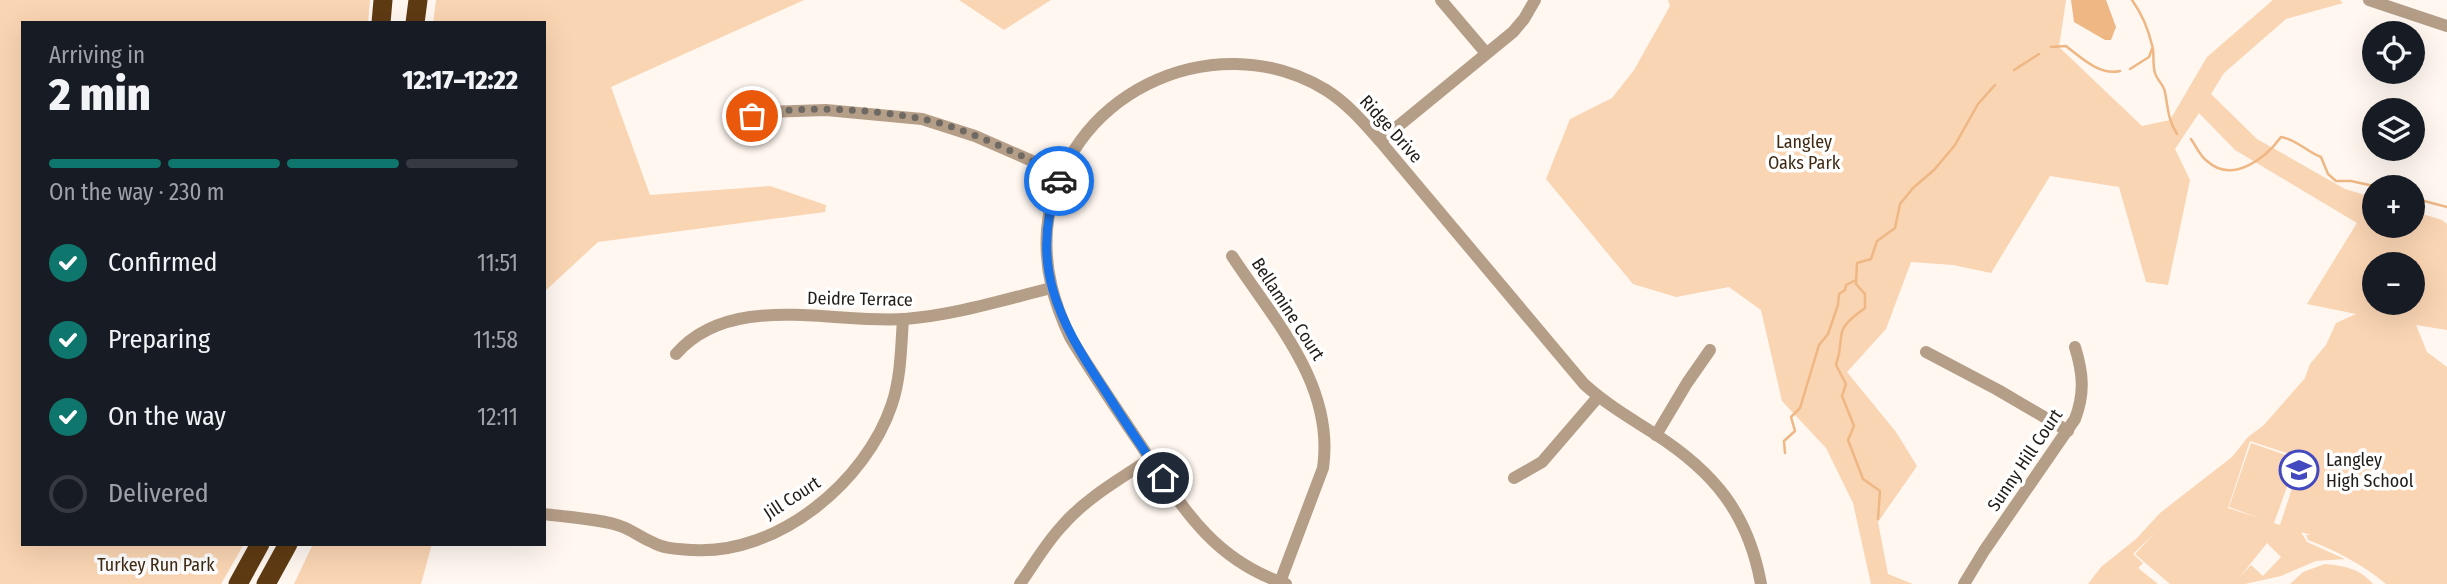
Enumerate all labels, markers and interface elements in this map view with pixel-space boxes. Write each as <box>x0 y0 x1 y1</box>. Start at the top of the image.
map controls <box>2362 21 2425 315</box>
button: locate <box>2362 21 2425 84</box>
text: Arriving in <box>49 41 145 69</box>
text: 12:17–12:22 <box>402 65 518 96</box>
text: 2 min <box>49 67 151 122</box>
pin <box>722 86 782 146</box>
street label: Ridge Drive <box>1355 91 1427 167</box>
icon: bag <box>733 97 771 135</box>
button: layers <box>2362 98 2425 161</box>
park label: Langley Oaks Park <box>1768 131 1841 174</box>
courier <box>1024 146 1094 216</box>
icon: car <box>1040 162 1078 200</box>
button: + <box>2362 175 2425 238</box>
text: On the way · 230 m <box>49 178 225 206</box>
icon: check <box>49 244 87 282</box>
text: Confirmed <box>108 247 218 278</box>
text: 11:51 <box>477 249 518 277</box>
button: − <box>2362 252 2425 315</box>
street label: Bellamine Court <box>1247 254 1329 364</box>
street label: Deidre Terrace <box>807 287 913 311</box>
icon: check <box>49 321 87 359</box>
text: Preparing <box>108 324 210 355</box>
text: 11:58 <box>473 326 518 354</box>
icon: check <box>49 398 87 436</box>
text: On the way <box>108 401 226 432</box>
text: 12:11 <box>477 403 518 431</box>
street label: Sunny Hill Court <box>1983 405 2067 515</box>
pin <box>1133 448 1193 508</box>
school or university icon: Langley High School <box>2278 449 2320 491</box>
place label: Langley High School <box>2326 449 2414 492</box>
icon: home <box>1144 459 1182 497</box>
street label: Jill Court <box>760 472 825 524</box>
text: Delivered <box>108 478 209 509</box>
park label: Turkey Run Park <box>97 554 215 576</box>

